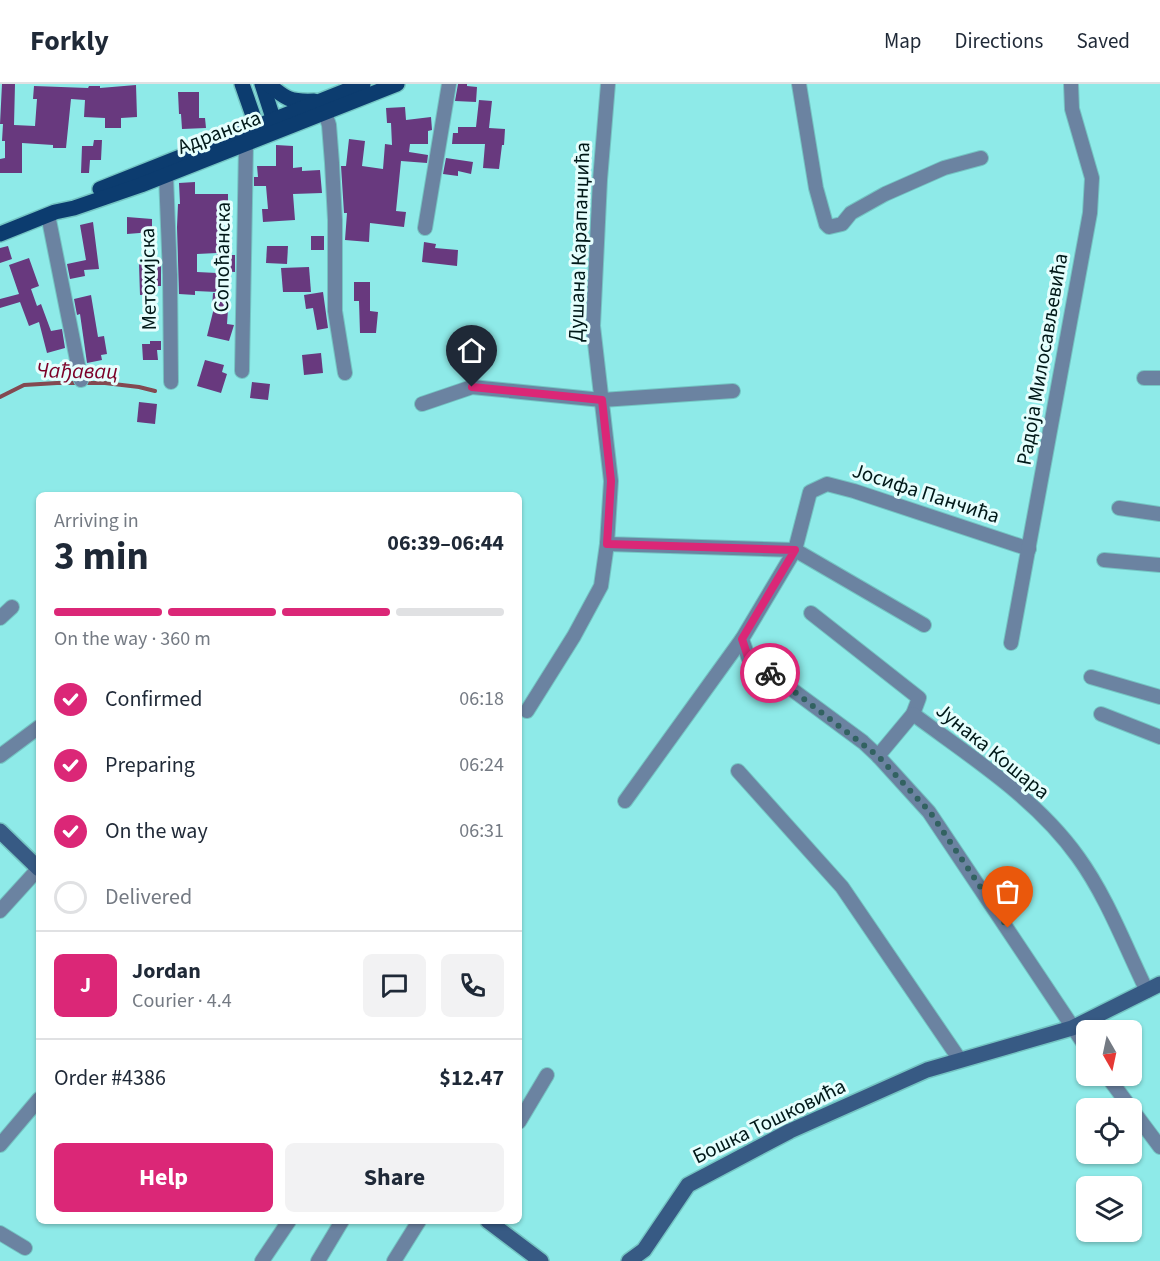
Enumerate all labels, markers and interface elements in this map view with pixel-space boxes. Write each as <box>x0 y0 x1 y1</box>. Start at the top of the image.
text: Forkly <box>30 21 109 61</box>
text: Map <box>884 26 922 56</box>
text: Directions <box>955 26 1043 56</box>
text: Saved <box>1076 26 1130 56</box>
street label: Адранска <box>173 102 265 162</box>
street label: Душана Карапанџића <box>561 141 597 343</box>
street label: Сопоћанска <box>206 201 238 313</box>
street label: Метохијска <box>132 227 164 331</box>
street label: Радоја Милосављевића <box>1009 251 1075 467</box>
pin <box>446 325 497 387</box>
icon: home <box>455 334 488 367</box>
water label: Чађавац <box>36 354 118 388</box>
street label: Јосифа Панчића <box>848 455 1004 531</box>
text: Arriving in <box>54 507 139 535</box>
text: 06:39–06:44 <box>387 527 504 559</box>
text: 3 min <box>54 529 149 585</box>
text: On the way · 360 m <box>54 625 211 653</box>
courier <box>740 643 800 703</box>
icon: bike <box>754 657 787 690</box>
icon: check <box>54 683 87 716</box>
text: Confirmed <box>105 683 202 715</box>
text: 06:18 <box>459 685 504 713</box>
street label: Јунака Кошара <box>930 696 1056 806</box>
icon: check <box>54 749 87 782</box>
text: Preparing <box>105 749 195 781</box>
text: 06:24 <box>459 751 504 779</box>
icon: check <box>54 815 87 848</box>
text: On the way <box>105 815 208 847</box>
text: 06:31 <box>459 817 504 845</box>
pin <box>982 866 1033 928</box>
icon: bag <box>991 875 1024 908</box>
text: Delivered <box>105 881 192 913</box>
button: chat <box>363 954 426 1017</box>
button: phone <box>441 954 504 1017</box>
text: Jordan <box>132 955 201 987</box>
text: J <box>80 969 91 1001</box>
text: Courier · 4.4 <box>132 987 232 1015</box>
north arrow <box>1076 1020 1142 1086</box>
map controls <box>1076 1020 1142 1242</box>
text: Order #4386 <box>54 1062 166 1094</box>
text: $12.47 <box>439 1062 504 1094</box>
street label: Бошка Тошковића <box>687 1071 851 1171</box>
button: locate <box>1076 1098 1142 1164</box>
button: Help <box>54 1143 273 1212</box>
button: Share <box>285 1143 504 1212</box>
button: layers <box>1076 1176 1142 1242</box>

